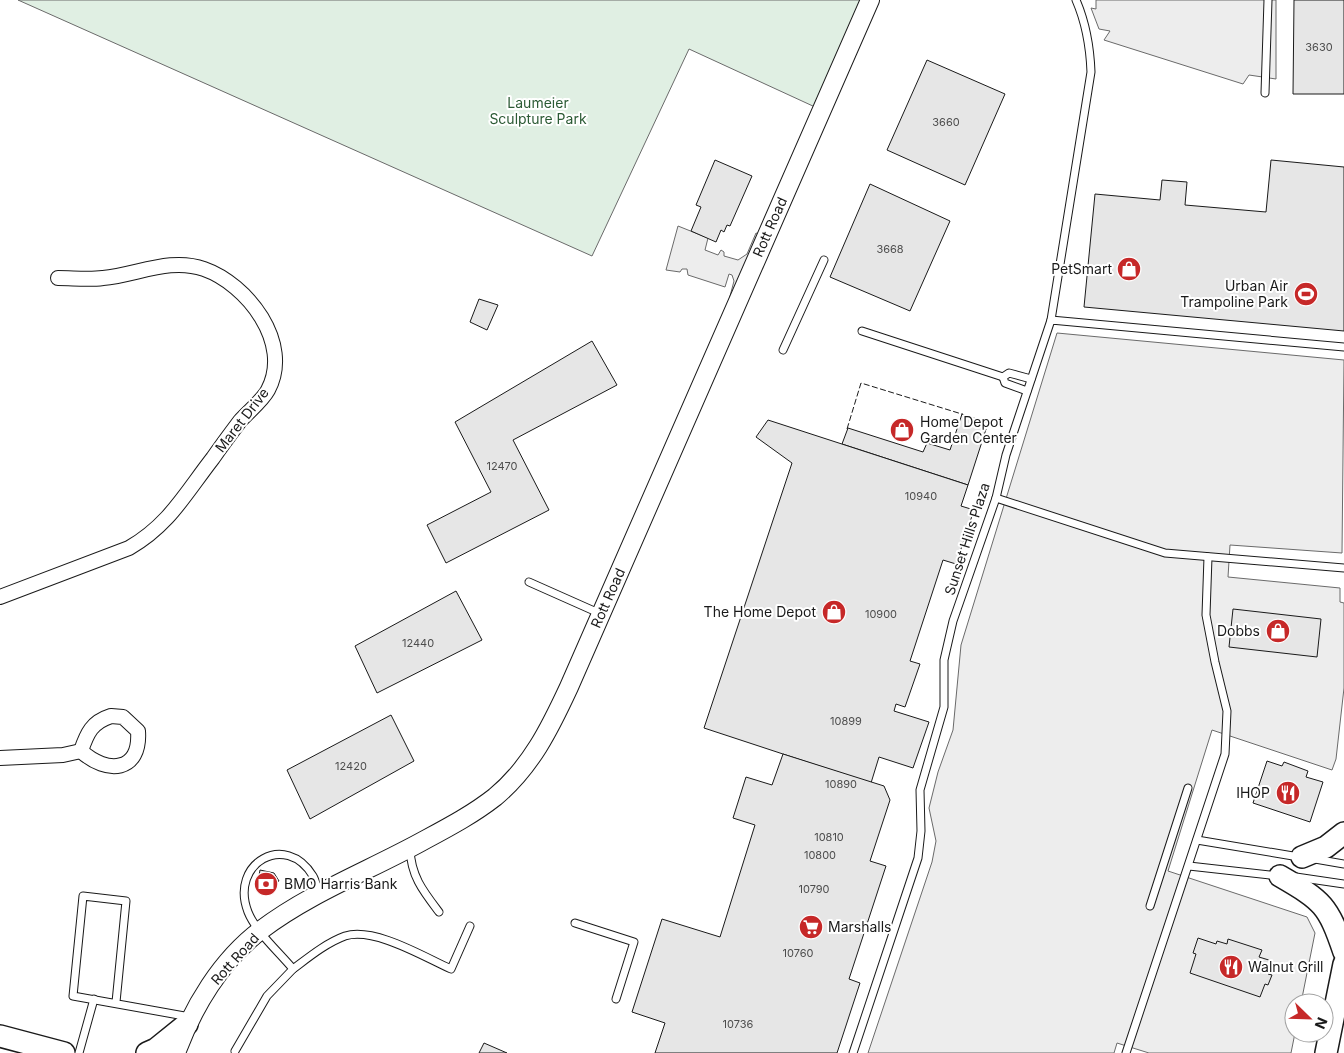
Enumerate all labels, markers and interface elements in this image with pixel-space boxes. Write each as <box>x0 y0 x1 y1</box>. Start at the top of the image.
house number: 3630 <box>1305 40 1333 54</box>
park label: Laumeier Sculpture Park <box>489 94 587 127</box>
house number: 3660 <box>932 115 960 129</box>
street label: Rott Road <box>749 194 790 259</box>
house number: 3668 <box>876 242 904 256</box>
shop icon: PetSmart <box>1116 256 1142 282</box>
place label: PetSmart <box>1051 260 1112 277</box>
place label: Urban Air Trampoline Park <box>1180 277 1288 310</box>
sports icon: Urban Air Trampoline Park <box>1293 281 1319 307</box>
street label: Maret Drive <box>211 384 272 455</box>
place label: Home Depot Garden Center <box>920 413 1017 446</box>
shop icon: Home Depot Garden Center <box>889 417 915 443</box>
house number: 12470 <box>486 459 518 473</box>
street label: Sunset Hills Plaza <box>940 480 993 597</box>
house number: 10940 <box>905 489 937 503</box>
street label: Rott Road <box>587 565 628 630</box>
shop icon: The Home Depot <box>821 599 847 625</box>
place label: The Home Depot <box>704 603 816 620</box>
house number: 10900 <box>865 607 897 621</box>
shop icon: Dobbs <box>1265 618 1291 644</box>
place label: Dobbs <box>1217 622 1260 639</box>
house number: 12440 <box>402 636 434 650</box>
house number: 10899 <box>830 714 862 728</box>
house number: 12420 <box>335 759 367 773</box>
house number: 10890 <box>825 777 857 791</box>
restaurant icon: IHOP <box>1275 780 1301 806</box>
place label: IHOP <box>1236 784 1270 801</box>
house number: 10810 <box>814 830 844 844</box>
house number: 10800 <box>804 848 836 862</box>
bank icon: BMO Harris Bank <box>253 871 279 897</box>
place label: BMO Harris Bank <box>284 875 398 892</box>
house number: 10790 <box>798 882 830 896</box>
supermarket icon: Marshalls <box>798 914 824 940</box>
place label: Marshalls <box>828 918 891 935</box>
street label: Rott Road <box>207 929 262 988</box>
house number: 10760 <box>782 946 814 960</box>
restaurant icon: Walnut Grill <box>1218 954 1244 980</box>
place label: Walnut Grill <box>1248 958 1324 975</box>
north arrow <box>1284 993 1334 1043</box>
text: N <box>1312 1015 1331 1032</box>
house number: 10736 <box>723 1017 754 1031</box>

